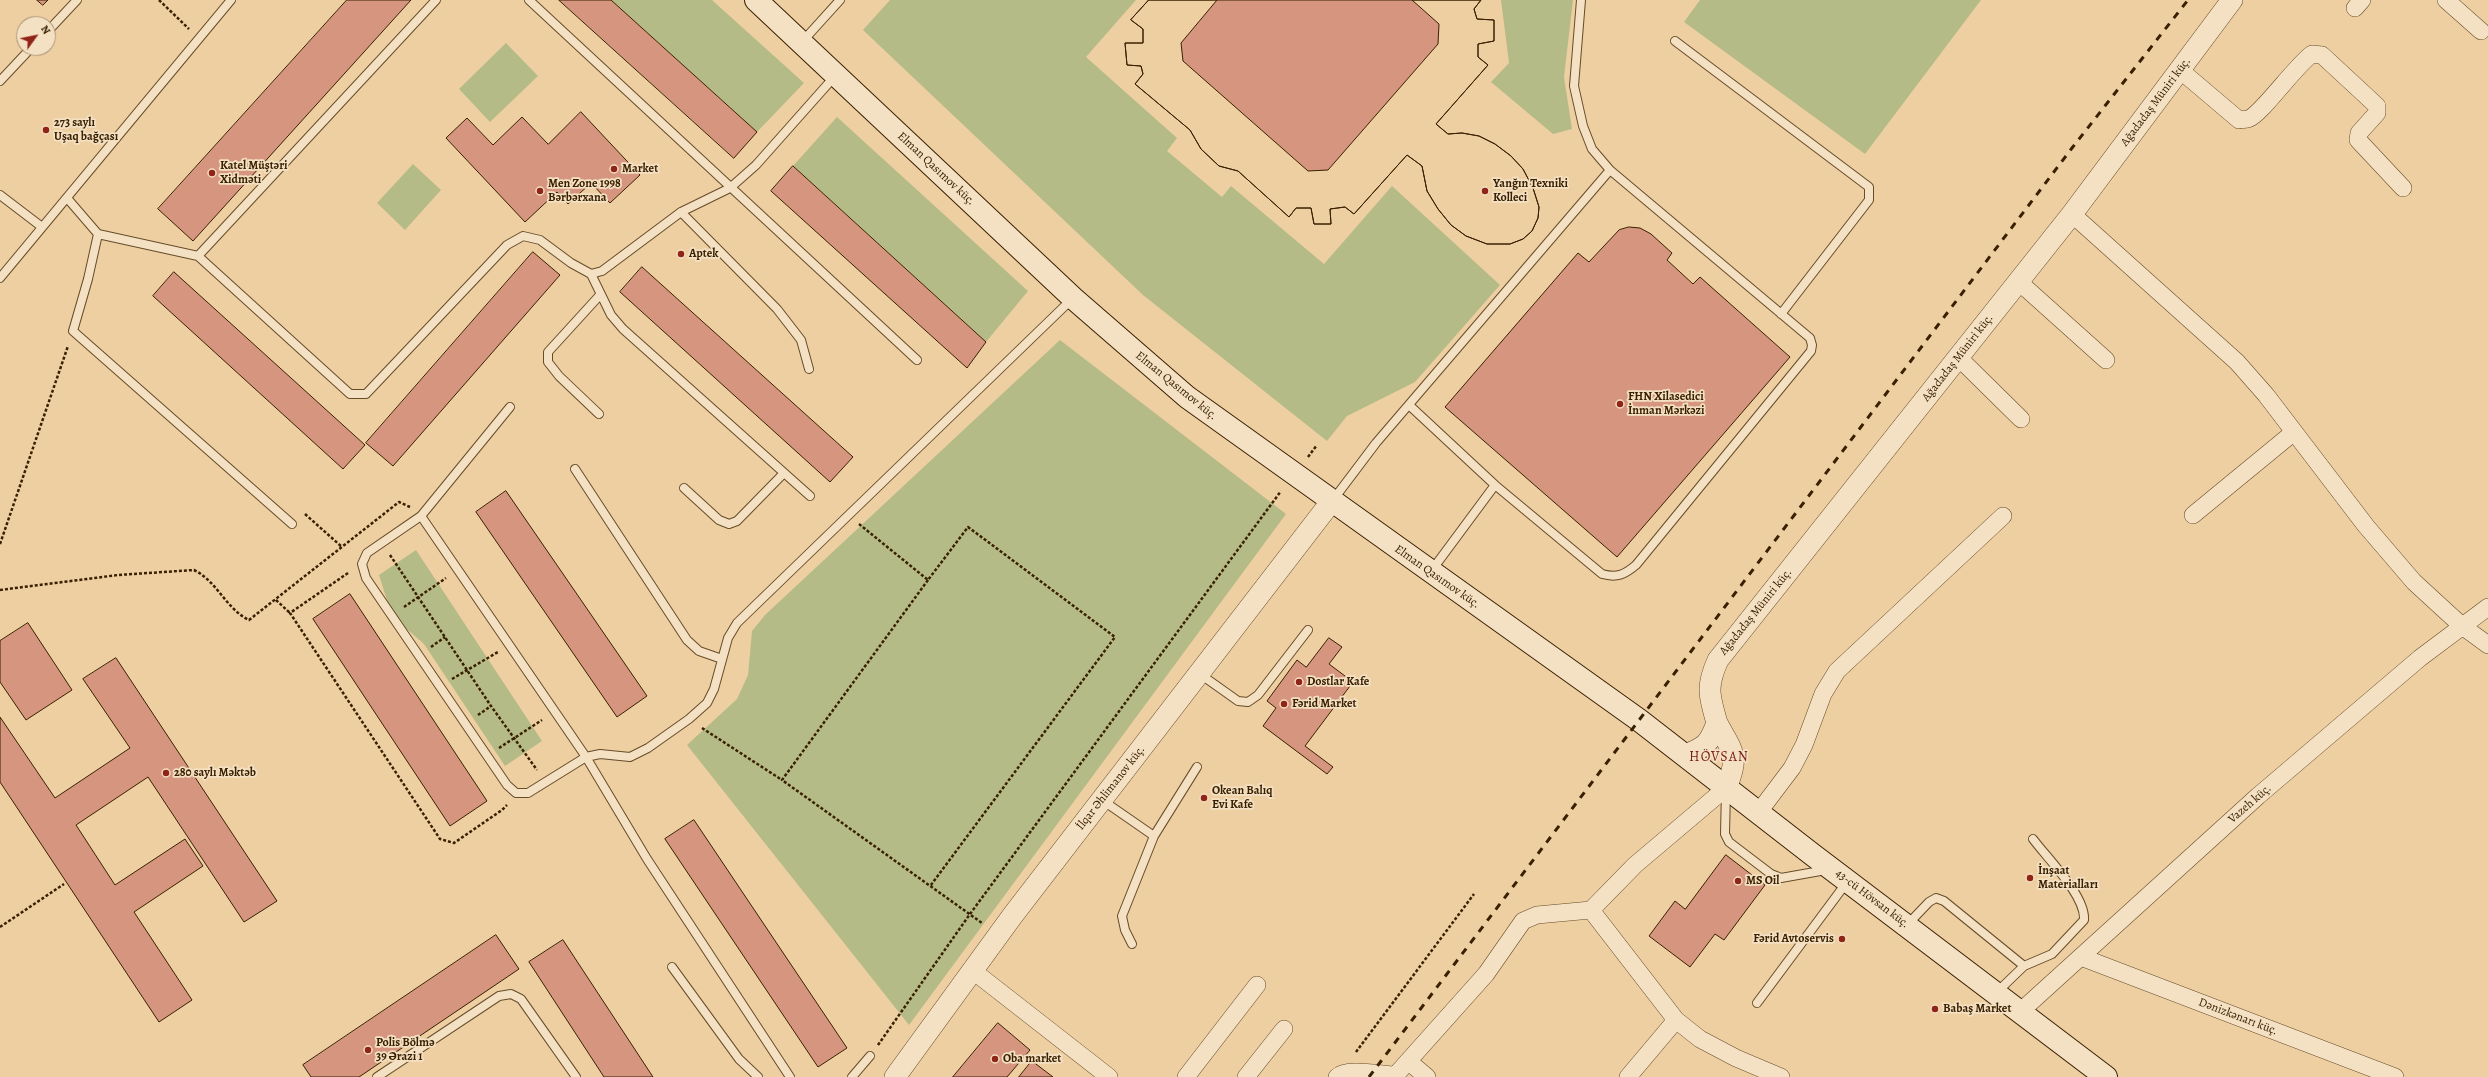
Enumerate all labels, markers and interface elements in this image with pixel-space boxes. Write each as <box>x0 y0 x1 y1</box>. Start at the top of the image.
north arrow <box>16 16 56 56</box>
text: N <box>37 22 54 37</box>
street label: Ağadadaş Müniri küç. <box>2118 55 2194 149</box>
place label: 273 saylı Uşaq bağçası <box>54 116 118 144</box>
marker: 273 saylı Uşaq bağçası <box>41 125 51 135</box>
street label: Elman Qasımov küç. <box>894 129 978 209</box>
place label: Katel Müştəri Xidməti <box>220 159 288 187</box>
place label: Market <box>622 162 658 176</box>
marker: Market <box>609 164 619 174</box>
marker: Katel Müştəri Xidməti <box>207 168 217 178</box>
place label: Men Zone 1998 Bərbərxana <box>548 177 621 205</box>
place label: Yanğın Texniki Kolleci <box>1493 177 1568 205</box>
marker: Men Zone 1998 Bərbərxana <box>535 186 545 196</box>
marker: Yanğın Texniki Kolleci <box>1480 186 1490 196</box>
place label: Aptek <box>689 247 718 261</box>
marker: Aptek <box>676 249 686 259</box>
street label: Ağadadaş Müniri küç. <box>1919 311 1997 405</box>
street label: Elman Qasımov küç. <box>1132 349 1220 423</box>
place label: FHN Xilasedici İnman Mərkəzi <box>1628 390 1705 418</box>
marker: FHN Xilasedici İnman Mərkəzi <box>1615 399 1625 409</box>
street label: Elman Qasımov küç. <box>1391 542 1483 612</box>
street label: Ağadadaş Müniri küç. <box>1717 566 1795 658</box>
place label: Dostlar Kafe <box>1307 675 1369 689</box>
marker: Dostlar Kafe <box>1294 677 1304 687</box>
place label: Fərid Market <box>1292 697 1356 711</box>
marker: Fərid Market <box>1279 699 1289 709</box>
street label: İlqar Əhlimanov küç. <box>1074 743 1148 833</box>
district label: HÖVSAN <box>1689 750 1749 766</box>
place label: 280 saylı Məktəb <box>174 766 256 780</box>
marker: 280 saylı Məktəb <box>161 768 171 778</box>
street label: Vazeh küç. <box>2225 781 2275 827</box>
place label: Okean Balıq Evi Kafe <box>1212 784 1272 812</box>
marker: Okean Balıq Evi Kafe <box>1199 793 1209 803</box>
place label: İnşaat Materialları <box>2038 864 2098 892</box>
street label: 43-cü Hövsan küç. <box>1832 866 1912 932</box>
marker: İnşaat Materialları <box>2025 873 2035 883</box>
place label: MS Oil <box>1746 874 1779 888</box>
marker: MS Oil <box>1733 876 1743 886</box>
place label: Fərid Avtoservis <box>1753 932 1834 946</box>
marker: Fərid Avtoservis <box>1837 934 1847 944</box>
street label: Dənizkənarı küç. <box>2196 995 2280 1039</box>
place label: Babaş Market <box>1943 1002 2011 1016</box>
marker: Babaş Market <box>1930 1004 1940 1014</box>
place label: Polis Bölmə 39 Ərazi 1 <box>376 1036 435 1064</box>
marker: Polis Bölmə 39 Ərazi 1 <box>363 1045 373 1055</box>
place label: Oba market <box>1003 1052 1061 1066</box>
marker: Oba market <box>990 1054 1000 1064</box>

